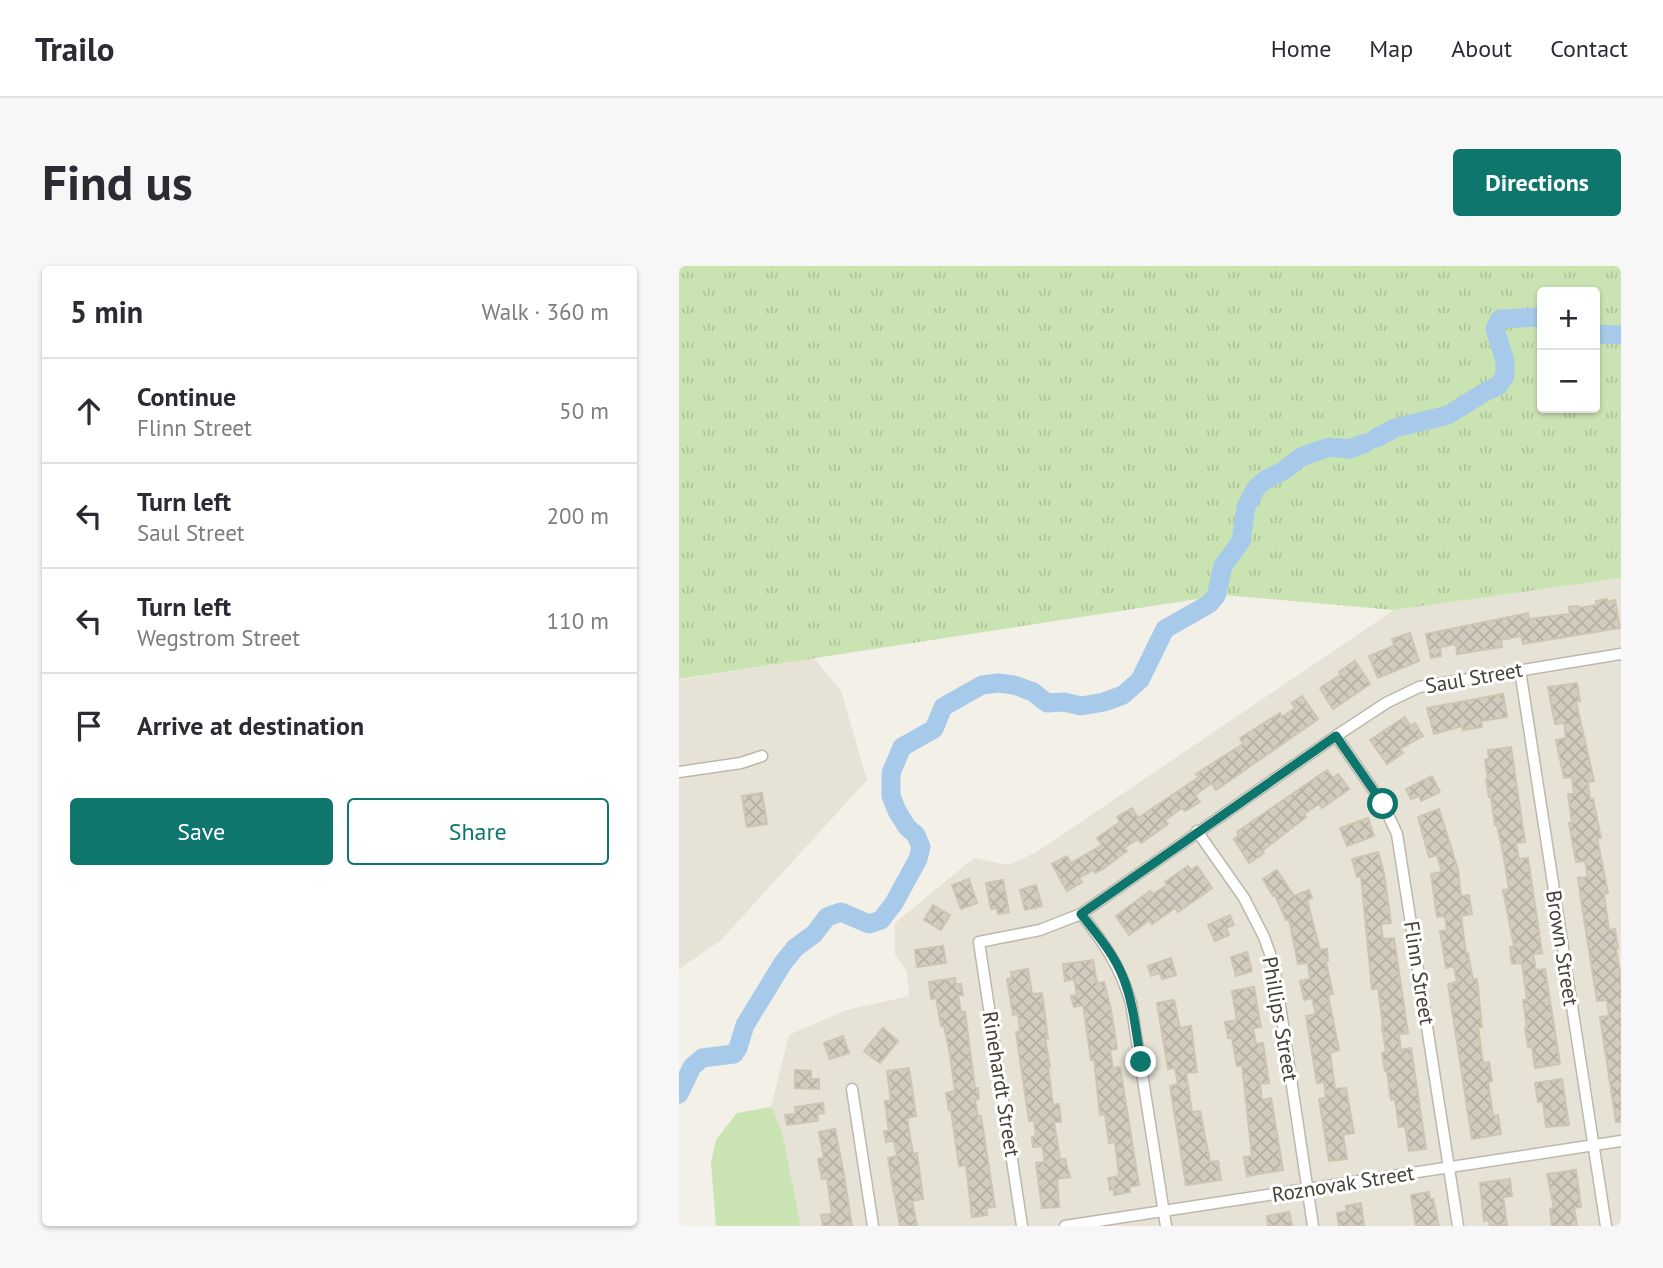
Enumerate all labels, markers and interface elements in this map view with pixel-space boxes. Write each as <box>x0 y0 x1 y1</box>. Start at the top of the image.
text: Trailo <box>35 27 115 70</box>
text: Home <box>1271 33 1331 64</box>
text: Map <box>1369 33 1413 64</box>
text: About <box>1451 33 1512 64</box>
text: Contact <box>1550 33 1628 64</box>
button: Directions <box>1453 149 1621 216</box>
text: Find us <box>42 150 193 214</box>
map controls <box>1537 287 1600 413</box>
button: + <box>1537 287 1600 350</box>
text: 5 min <box>70 292 143 331</box>
text: Walk · 360 m <box>482 297 609 326</box>
button: − <box>1537 350 1600 413</box>
text: Continue <box>137 380 236 413</box>
icon: ahead <box>70 392 108 430</box>
text: 50 m <box>559 396 609 425</box>
text: Flinn Street <box>137 413 252 442</box>
text: Turn left <box>137 485 231 518</box>
icon: left <box>70 497 108 535</box>
text: 200 m <box>547 501 609 530</box>
text: Saul Street <box>137 518 245 547</box>
text: Turn left <box>137 590 231 623</box>
icon: left <box>70 602 108 640</box>
text: 110 m <box>547 606 609 635</box>
text: Wegstrom Street <box>137 623 300 652</box>
street label: Saul Street <box>1423 656 1525 699</box>
icon: arrive <box>70 707 108 745</box>
text: Arrive at destination <box>137 709 364 742</box>
route start <box>1367 788 1398 819</box>
button: Save <box>70 798 333 865</box>
button: Share <box>347 798 609 865</box>
street label: Brown Street <box>1540 888 1585 1008</box>
street label: Flinn Street <box>1398 919 1441 1027</box>
street label: Phillips Street <box>1256 954 1305 1083</box>
street label: Rinehardt Street <box>977 1009 1026 1159</box>
route end <box>1125 1046 1156 1077</box>
street label: Roznovak Street <box>1270 1159 1416 1208</box>

